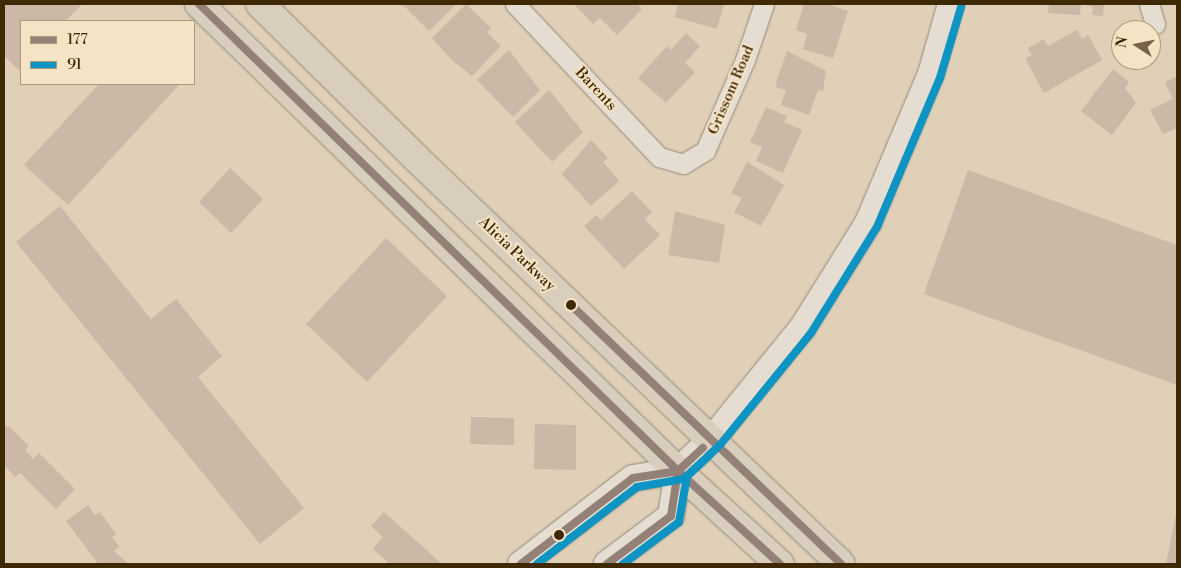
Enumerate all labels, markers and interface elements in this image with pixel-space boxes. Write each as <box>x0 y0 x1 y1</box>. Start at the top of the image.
legend <box>20 20 195 85</box>
north arrow <box>1111 20 1161 70</box>
text: 177 <box>67 30 88 49</box>
text: N <box>1112 35 1132 49</box>
street label: Grissom Road <box>704 43 758 137</box>
text: 91 <box>67 55 82 74</box>
street label: Barents <box>571 64 621 114</box>
street label: Alicia Parkway <box>475 213 559 295</box>
unlabelled marker <box>566 300 576 310</box>
unlabelled marker <box>554 530 564 540</box>

